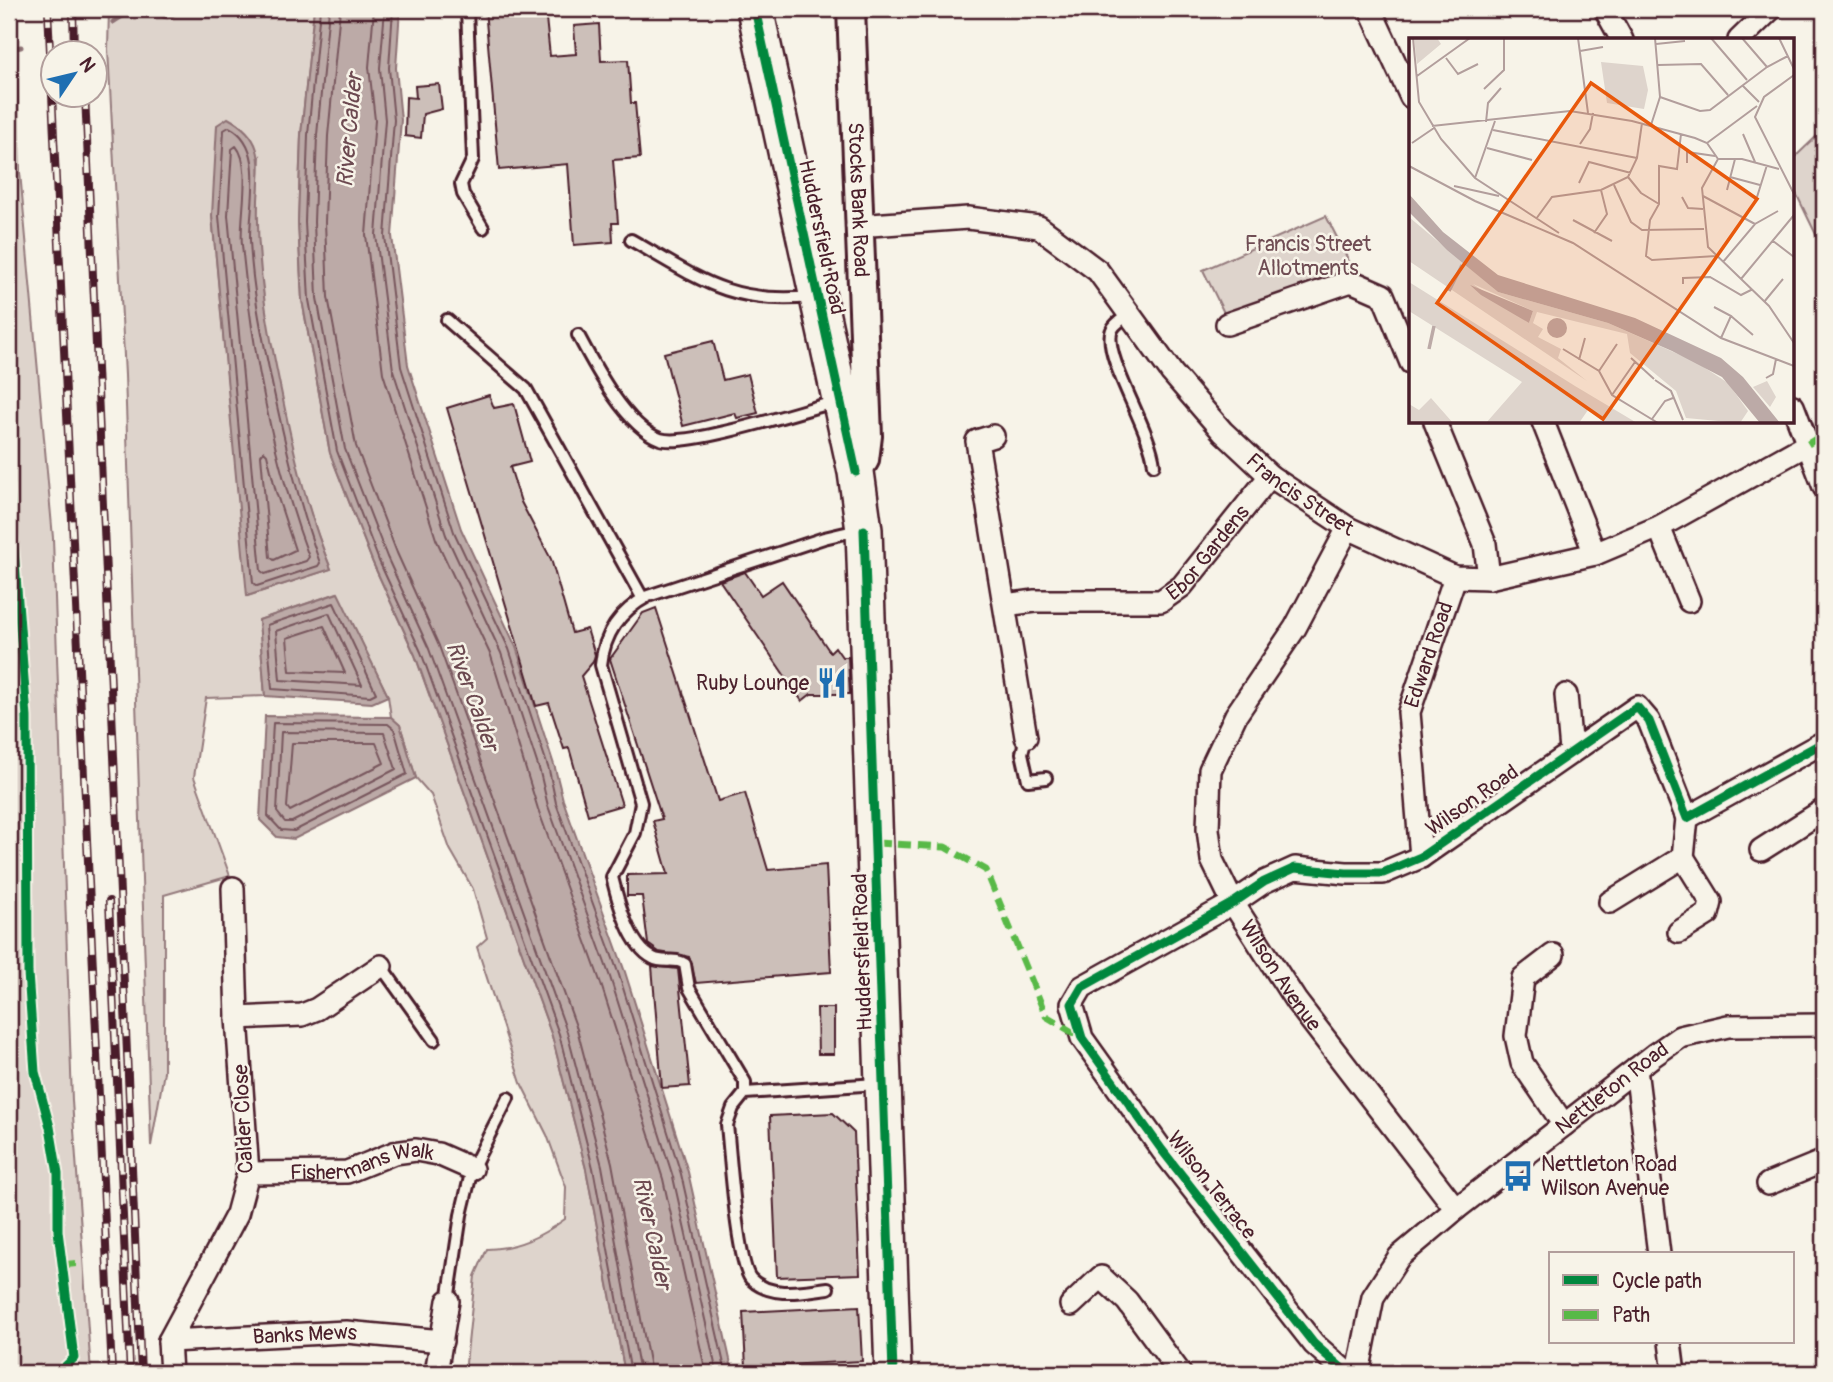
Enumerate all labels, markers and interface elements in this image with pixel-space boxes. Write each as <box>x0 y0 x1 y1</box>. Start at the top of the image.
north arrow <box>38 38 108 108</box>
inset map <box>1409 38 1794 424</box>
text: N <box>74 53 101 77</box>
water label: River Calder <box>330 69 369 188</box>
street label: Stocks Bank Road <box>842 122 875 278</box>
street label: Huddersfield Road <box>792 157 851 317</box>
park label: Francis Street Allotments <box>1245 231 1372 282</box>
street label: Francis Street <box>1240 447 1358 543</box>
street label: Ebor Gardens <box>1161 499 1256 607</box>
street label: Edward Road <box>1398 598 1460 712</box>
water label: River Calder <box>439 637 507 758</box>
restaurant icon: Ruby Lounge <box>815 666 849 700</box>
place label: Ruby Lounge <box>696 670 810 697</box>
street label: Wilson Road <box>1421 759 1524 842</box>
street label: Huddersfield Road <box>846 873 879 1031</box>
street label: Wilson Avenue <box>1233 915 1328 1037</box>
street label: Nettleton Road <box>1550 1036 1674 1141</box>
street label: Calder Close <box>227 1063 260 1174</box>
street label: Wilson Terrace <box>1161 1126 1263 1245</box>
street label: Fishermans Walk <box>290 1137 436 1187</box>
place label: Nettleton Road Wilson Avenue <box>1541 1151 1677 1202</box>
bus stop icon: Nettleton Road Wilson Avenue <box>1501 1159 1535 1193</box>
water label: River Calder <box>626 1174 679 1295</box>
legend <box>1549 1252 1794 1344</box>
text: Cycle path <box>1612 1268 1702 1295</box>
text: Path <box>1612 1302 1650 1329</box>
street label: Banks Mews <box>252 1319 359 1351</box>

